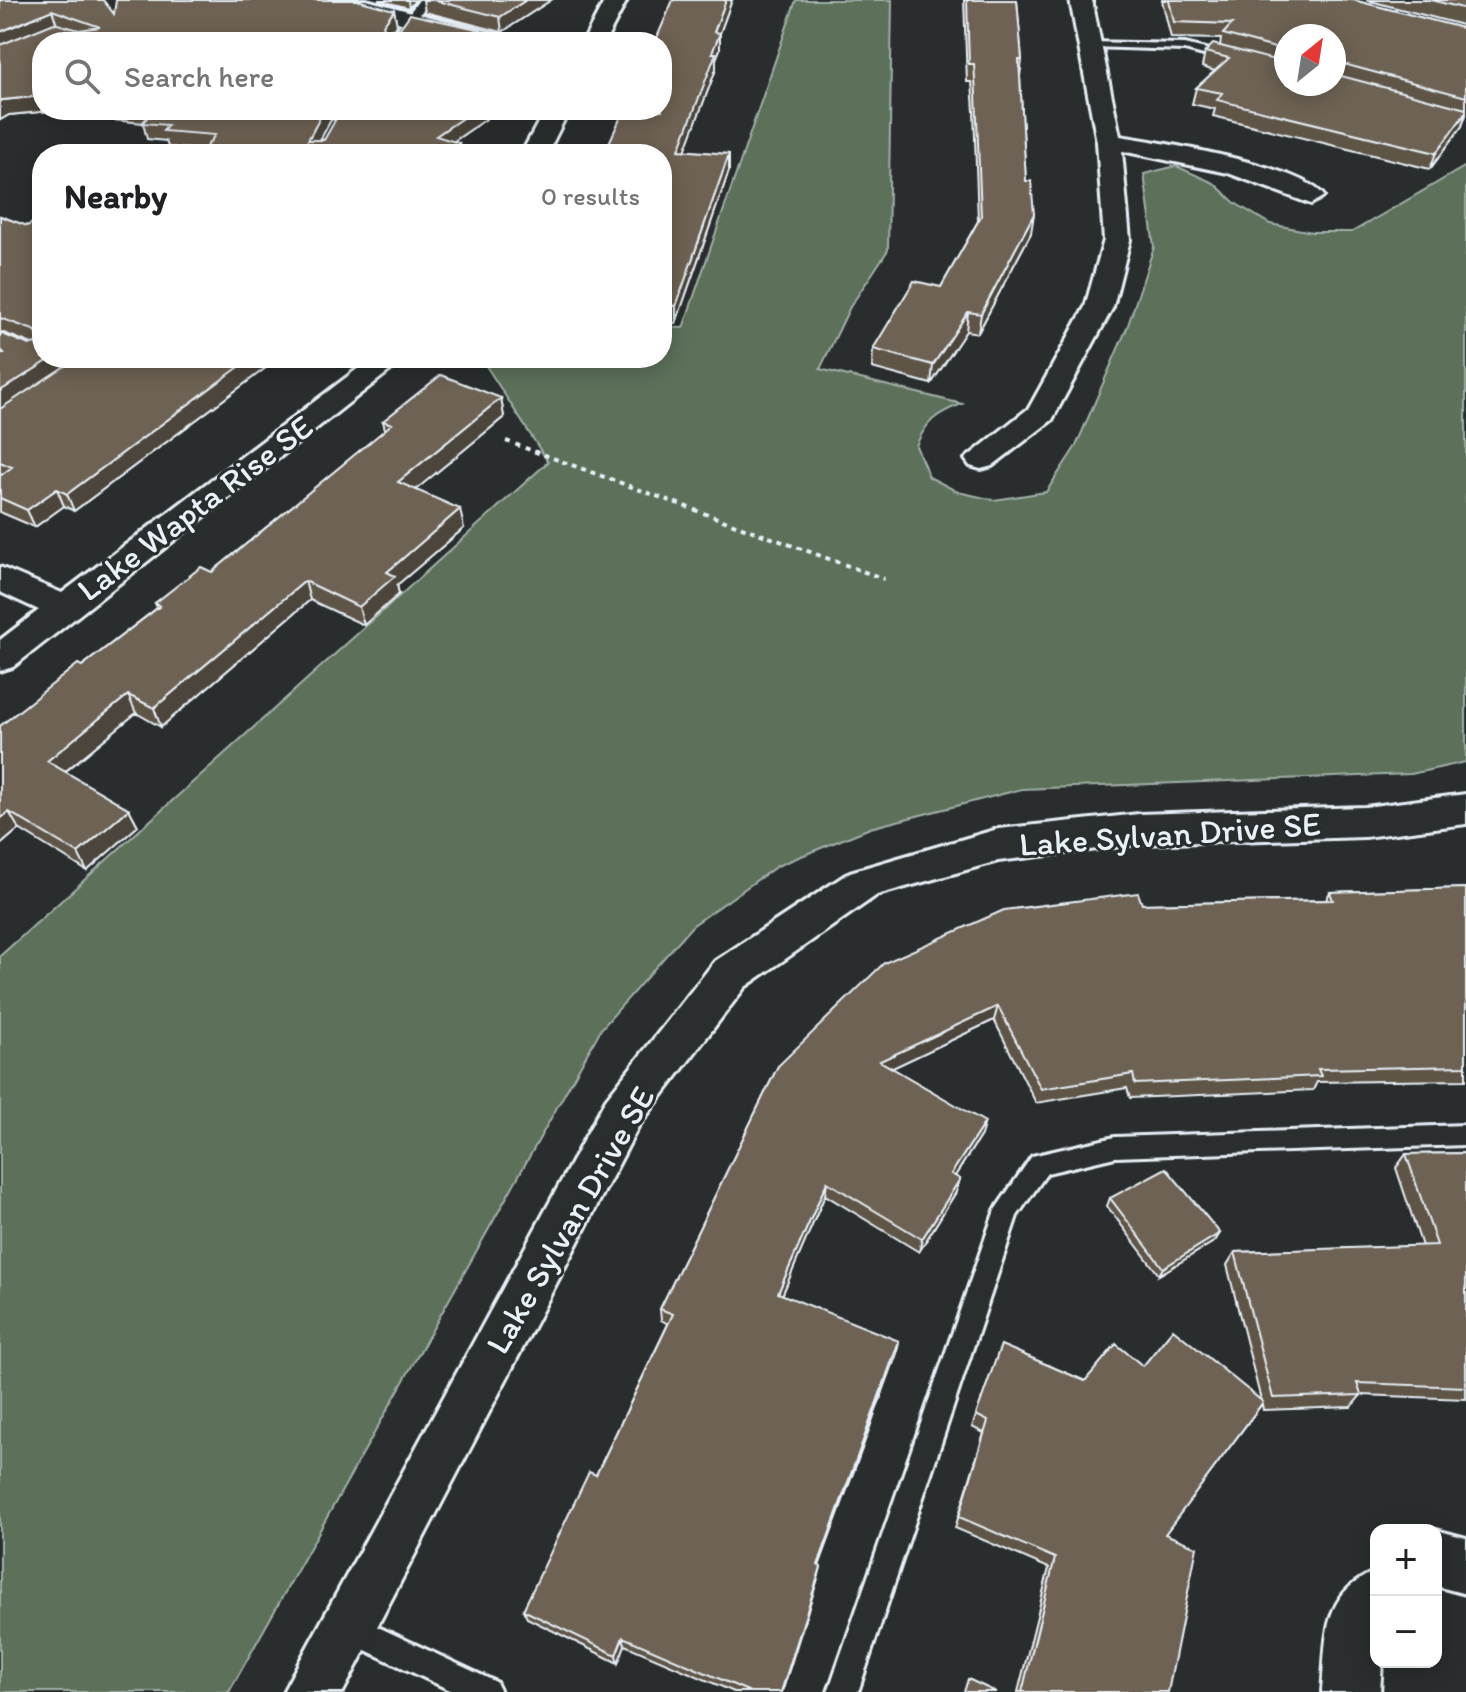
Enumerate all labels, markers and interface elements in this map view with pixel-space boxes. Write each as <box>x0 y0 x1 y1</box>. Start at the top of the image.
north arrow <box>1274 24 1346 96</box>
search box <box>32 32 672 120</box>
icon: search <box>60 54 104 98</box>
text: Search here <box>124 58 274 95</box>
text: Nearby <box>64 176 167 217</box>
text: 0 results <box>541 180 640 212</box>
street label: Lake Wapta Rise SE <box>69 406 321 610</box>
street label: Lake Sylvan Drive SE <box>1018 803 1322 865</box>
street label: Lake Sylvan Drive SE <box>477 1079 663 1361</box>
map controls <box>1370 1524 1442 1668</box>
button: + <box>1370 1524 1442 1596</box>
button: − <box>1370 1596 1442 1668</box>

